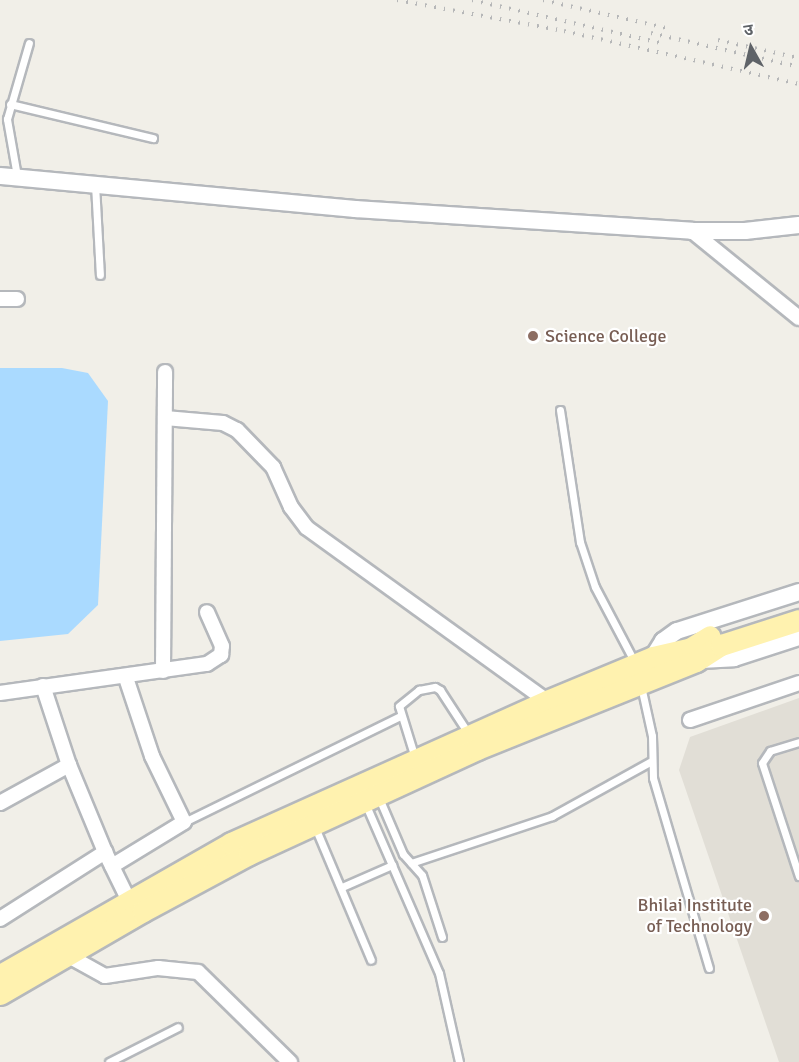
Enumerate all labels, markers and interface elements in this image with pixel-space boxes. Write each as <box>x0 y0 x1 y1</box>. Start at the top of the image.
north arrow <box>721 18 781 78</box>
text: उ <box>742 20 755 41</box>
place label: Science College <box>545 325 667 347</box>
marker: Science College <box>526 329 540 343</box>
place label: Bhilai Institute of Technology <box>638 895 752 938</box>
marker: Bhilai Institute of Technology <box>757 909 771 923</box>

